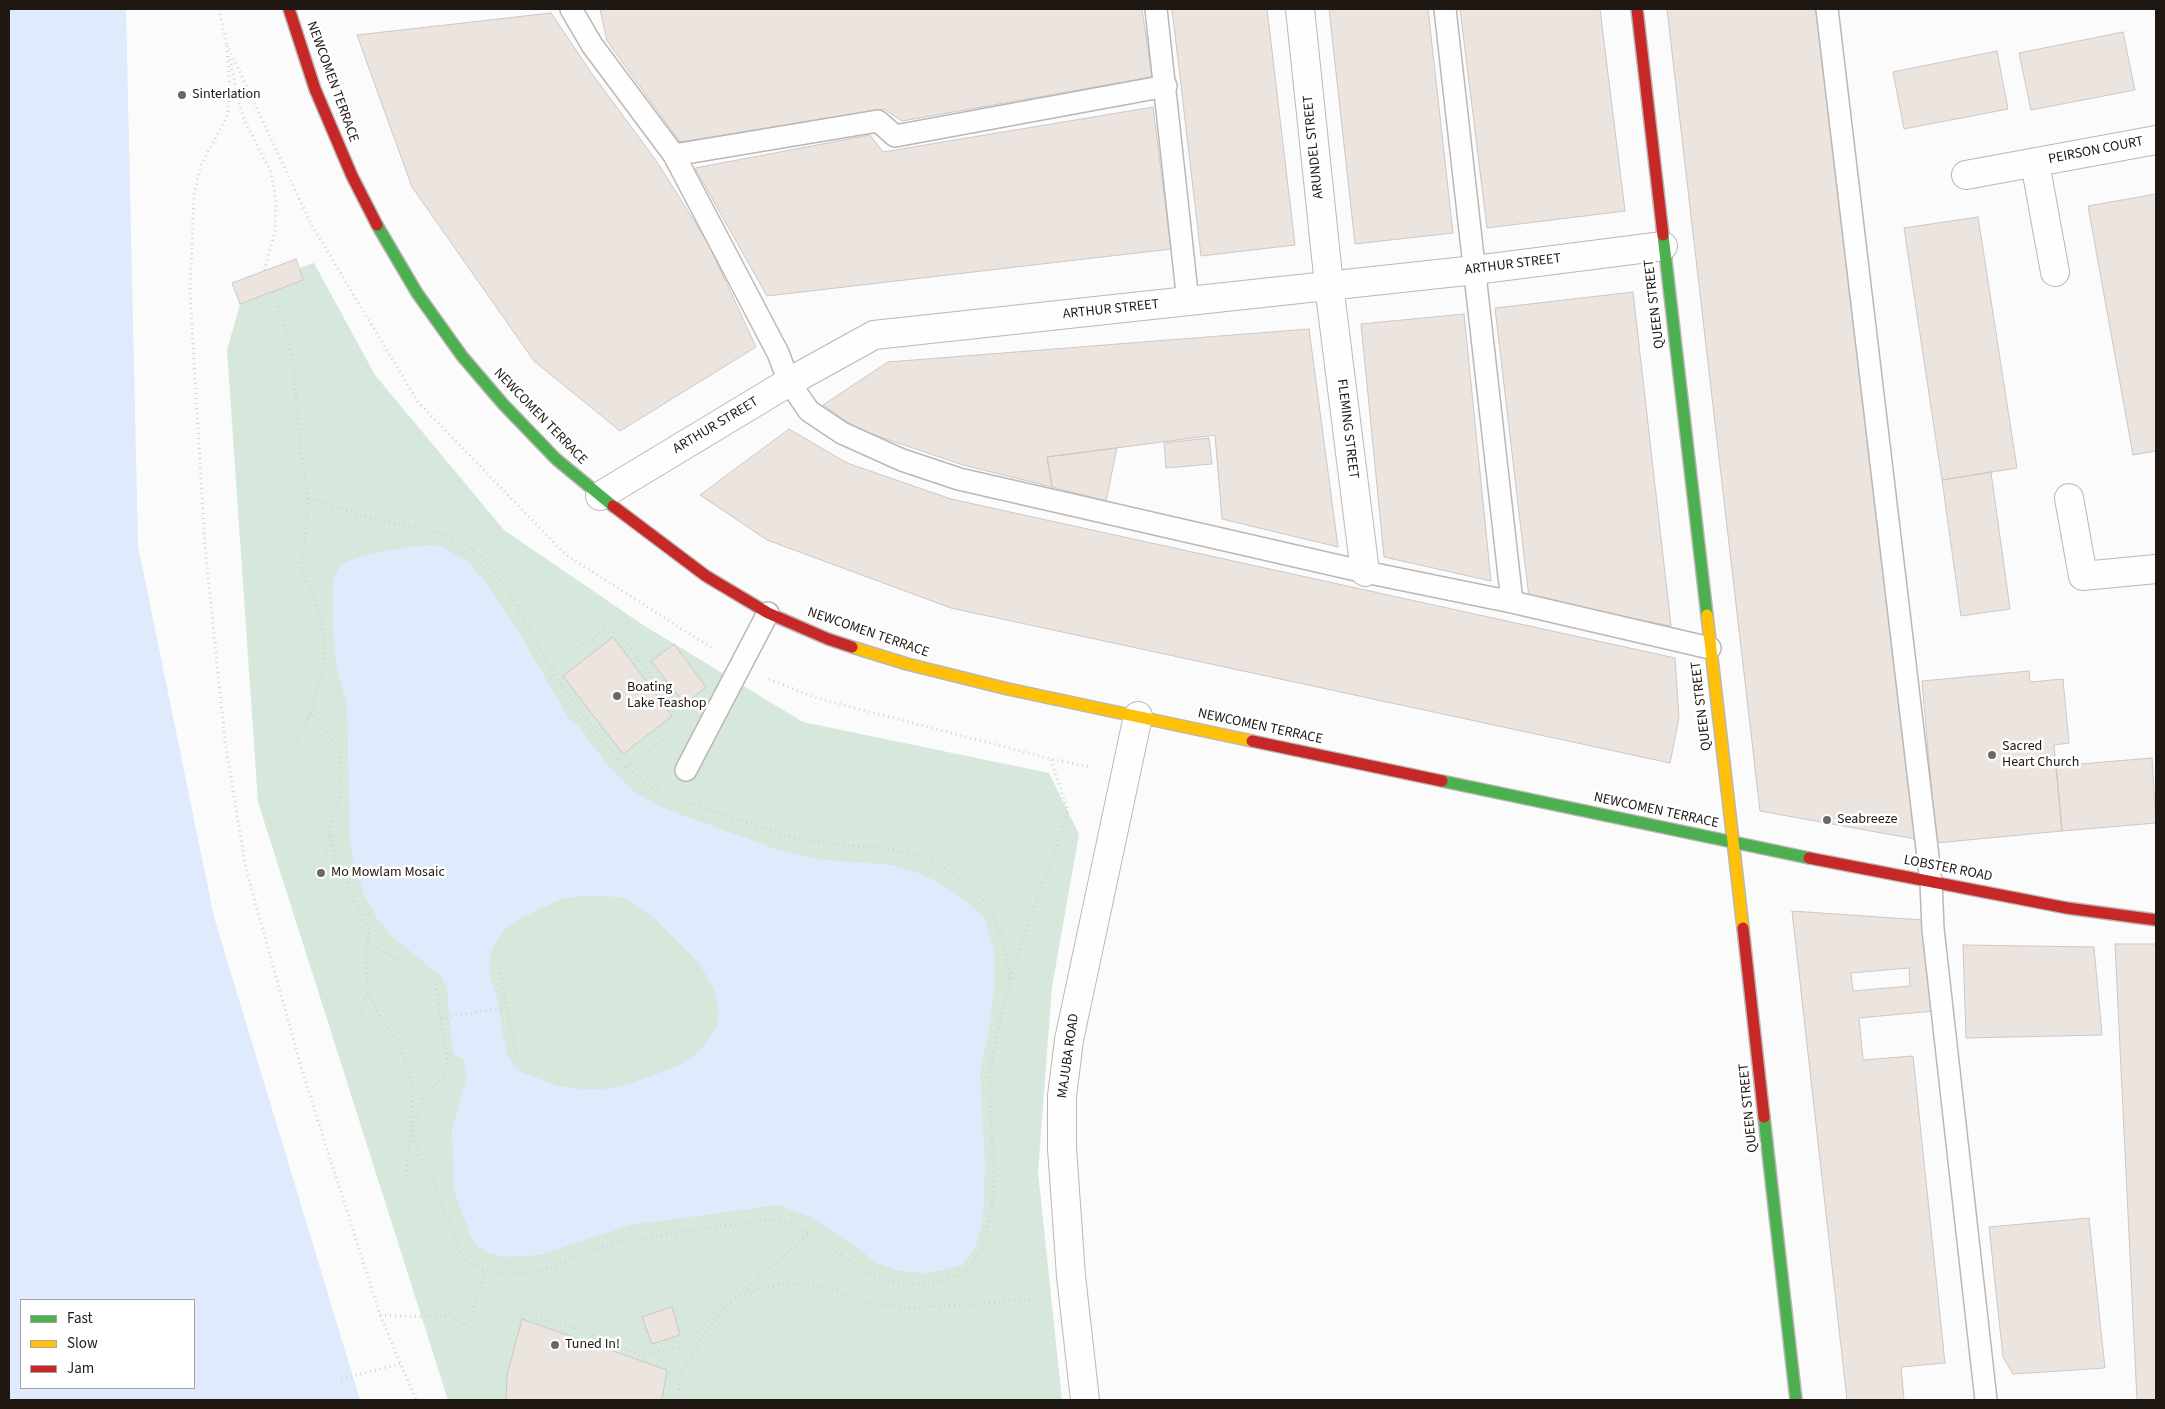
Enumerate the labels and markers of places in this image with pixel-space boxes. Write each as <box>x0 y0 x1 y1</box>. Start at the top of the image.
place label: Sinterlation <box>192 87 261 103</box>
marker: Sinterlation <box>176 89 188 101</box>
place label: Boating Lake Teashop <box>627 680 707 712</box>
marker: Boating Lake Teashop <box>611 690 623 702</box>
place label: Sacred Heart Church <box>2002 739 2079 772</box>
marker: Sacred Heart Church <box>1986 749 1998 761</box>
place label: Seabreeze <box>1837 812 1897 828</box>
marker: Seabreeze <box>1821 814 1833 826</box>
place label: Mo Mowlam Mosaic <box>331 865 445 881</box>
marker: Mo Mowlam Mosaic <box>315 867 327 879</box>
place label: Tuned In! <box>565 1337 620 1353</box>
marker: Tuned In! <box>549 1339 561 1351</box>

